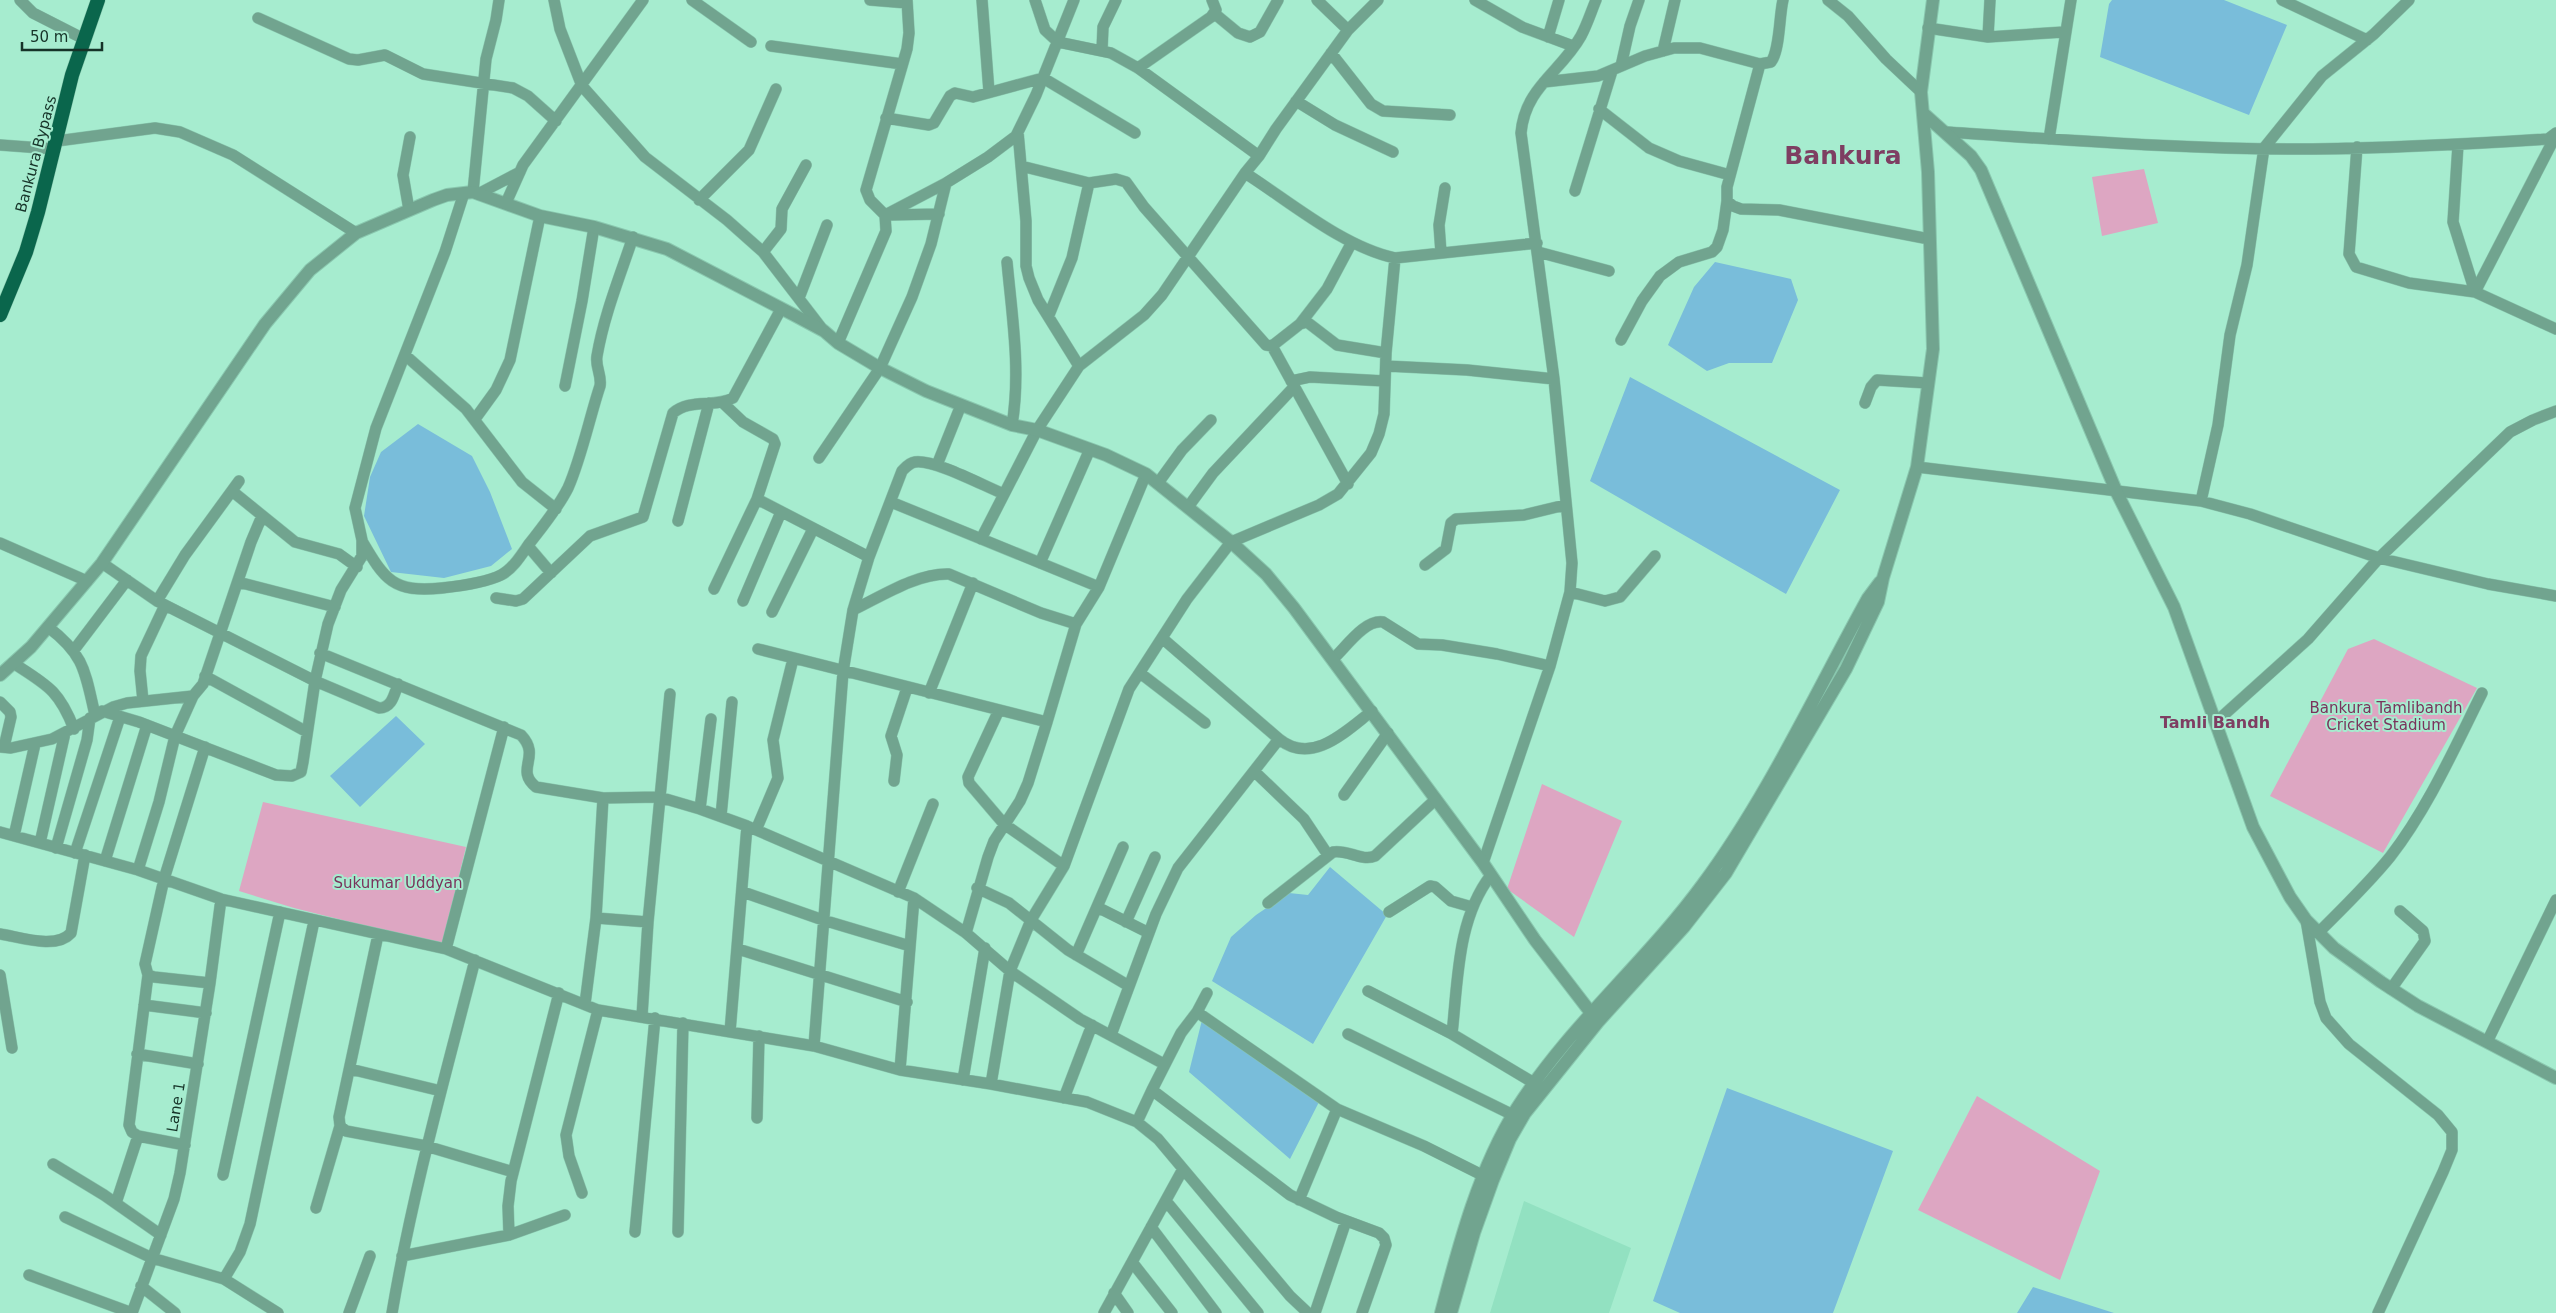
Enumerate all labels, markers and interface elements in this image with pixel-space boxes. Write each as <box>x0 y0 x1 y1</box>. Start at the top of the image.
scale bar <box>22 20 102 52</box>
text: 50 m <box>30 28 68 46</box>
street label: Bankura Bypass <box>12 93 60 214</box>
district label: Bankura <box>1784 141 1902 170</box>
park label: Bankura Tamlibandh Cricket Stadium <box>2310 699 2462 734</box>
district label: Tamli Bandh <box>2160 713 2270 732</box>
park label: Sukumar Uddyan <box>333 874 463 892</box>
street label: Lane 1 <box>163 1081 189 1133</box>

